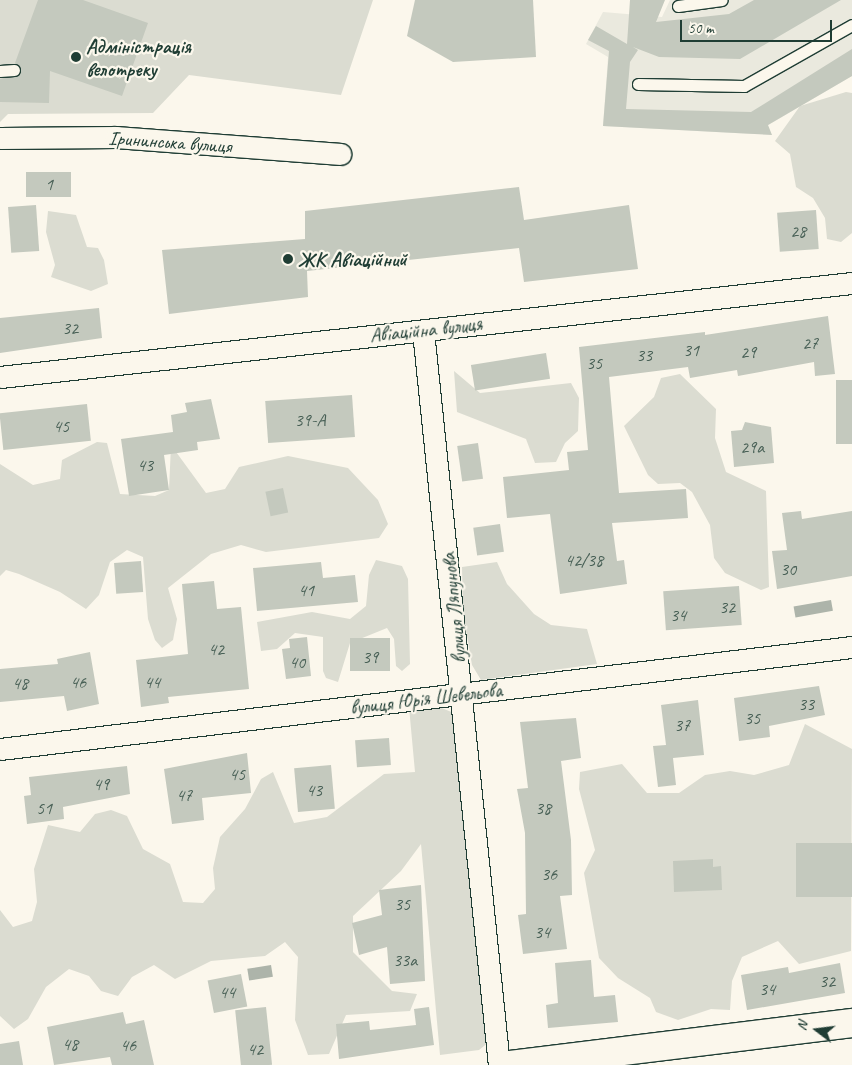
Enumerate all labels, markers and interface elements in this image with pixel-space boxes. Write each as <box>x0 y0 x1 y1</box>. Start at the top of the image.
scale bar <box>682 10 834 42</box>
text: 50 m <box>688 19 714 38</box>
place label: Адміністрація велотреку <box>86 34 191 81</box>
marker: Адміністрація велотреку <box>70 51 82 63</box>
street label: Ірининська вулиця <box>108 126 232 158</box>
house number: 1 <box>45 173 53 195</box>
house number: 28 <box>790 220 806 242</box>
place label: ЖК Авіаційний <box>298 247 407 271</box>
marker: ЖК Авіаційний <box>282 253 294 265</box>
street label: Авіаційна вулиця <box>368 312 484 348</box>
house number: 32 <box>62 317 78 339</box>
house number: 27 <box>802 332 818 354</box>
house number: 31 <box>683 339 699 361</box>
house number: 29 <box>740 341 756 363</box>
house number: 33 <box>636 344 652 366</box>
house number: 35 <box>586 352 602 374</box>
house number: 39-А <box>294 409 326 431</box>
house number: 45 <box>53 415 69 437</box>
house number: 29а <box>740 436 764 458</box>
house number: 43 <box>137 454 153 476</box>
house number: 42/38 <box>565 549 603 571</box>
street label: вулиця Ляпунова <box>436 552 472 664</box>
house number: 30 <box>780 558 796 580</box>
house number: 41 <box>298 579 314 601</box>
house number: 32 <box>719 596 735 618</box>
house number: 34 <box>670 604 686 626</box>
house number: 42 <box>208 638 224 660</box>
house number: 39 <box>362 646 378 668</box>
house number: 40 <box>289 651 305 673</box>
house number: 46 <box>70 671 86 693</box>
house number: 44 <box>144 671 160 693</box>
house number: 48 <box>12 672 28 694</box>
street label: вулиця Юрія Шевельова <box>348 678 504 720</box>
house number: 33 <box>798 693 814 715</box>
house number: 35 <box>744 707 760 729</box>
house number: 37 <box>674 714 690 736</box>
house number: 45 <box>229 763 245 785</box>
house number: 49 <box>93 773 109 795</box>
house number: 43 <box>306 779 322 801</box>
house number: 47 <box>176 784 192 806</box>
house number: 51 <box>36 797 52 819</box>
house number: 38 <box>535 797 551 819</box>
house number: 36 <box>541 863 557 885</box>
house number: 35 <box>394 893 410 915</box>
house number: 34 <box>534 921 550 943</box>
house number: 33а <box>393 949 417 971</box>
house number: 32 <box>819 970 835 992</box>
house number: 34 <box>759 978 775 1000</box>
house number: 44 <box>219 981 235 1003</box>
north arrow <box>792 1005 842 1055</box>
text: N <box>793 1020 811 1032</box>
house number: 48 <box>62 1033 78 1055</box>
house number: 46 <box>120 1034 136 1056</box>
house number: 42 <box>247 1038 263 1060</box>

